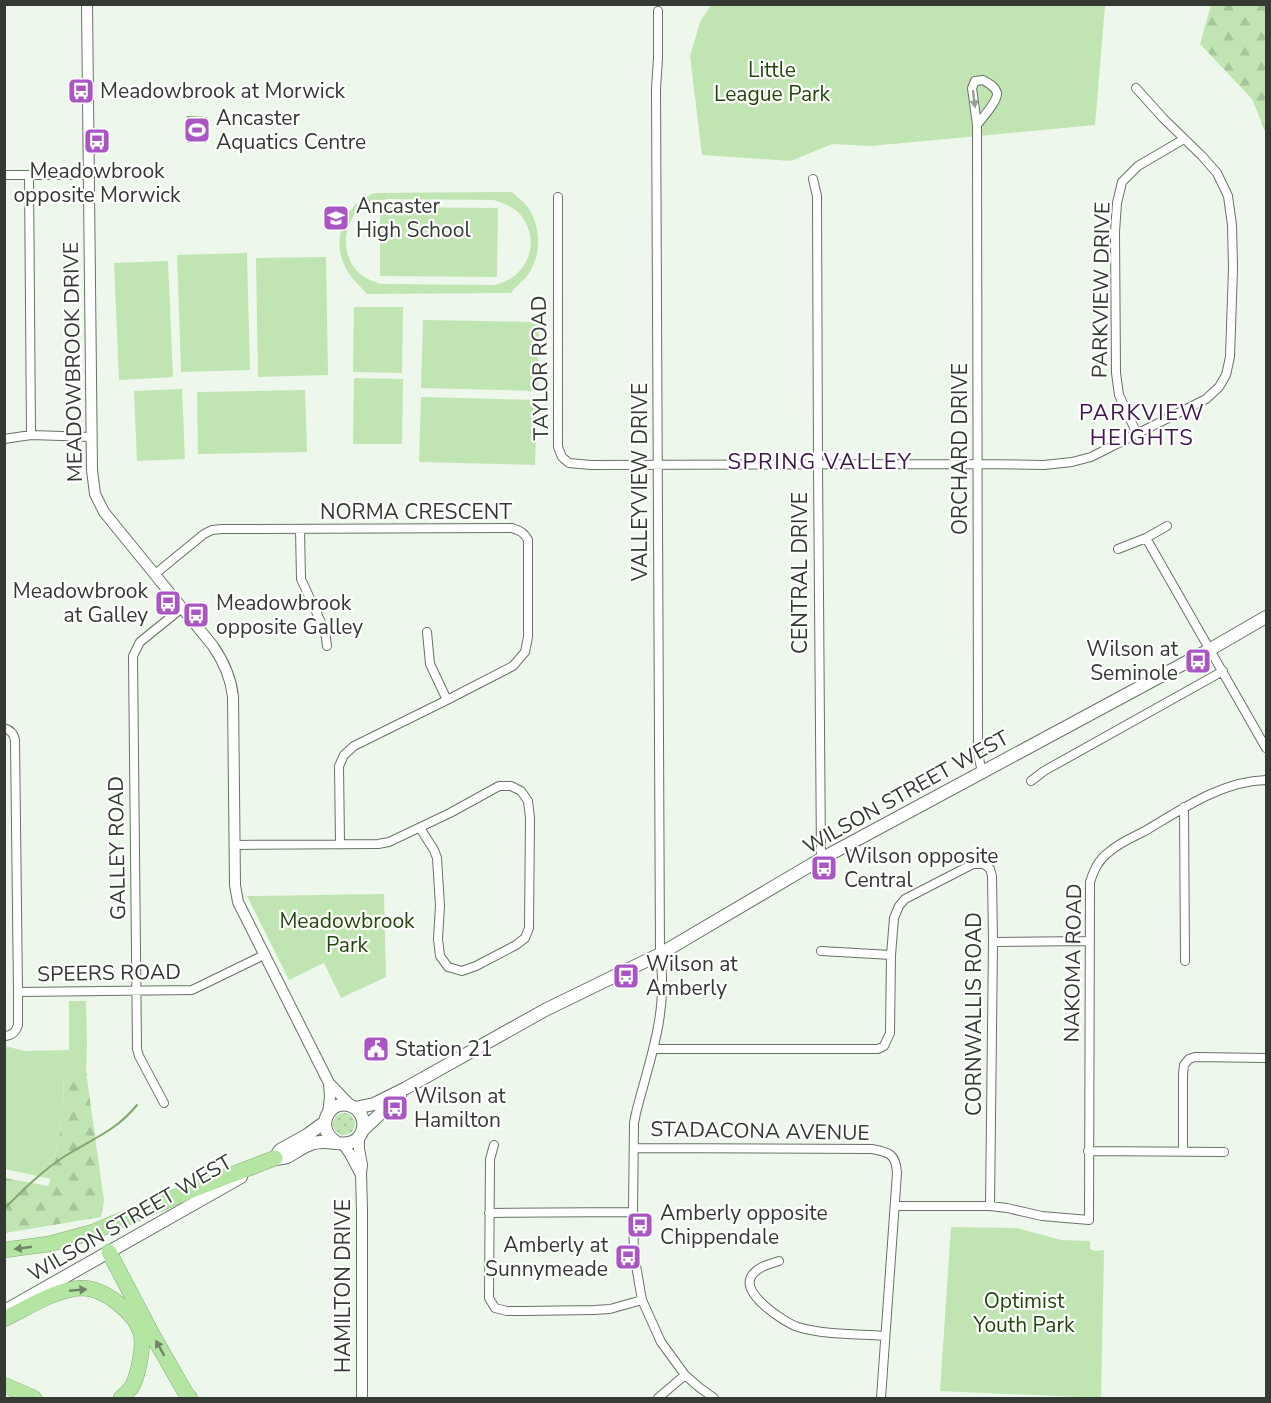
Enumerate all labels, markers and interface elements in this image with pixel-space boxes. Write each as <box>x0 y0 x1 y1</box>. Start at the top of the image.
park label: Little League Park <box>714 56 831 108</box>
bus stop icon: Meadowbrook at Morwick <box>66 76 96 106</box>
place label: Meadowbrook at Morwick <box>100 77 345 105</box>
one-way arrow <box>969 90 978 109</box>
place label: Ancaster Aquatics Centre <box>216 104 366 156</box>
sports icon: Ancaster Aquatics Centre <box>182 115 212 145</box>
bus stop icon: Meadowbrook opposite Morwick <box>82 126 112 156</box>
place label: Meadowbrook opposite Morwick <box>13 157 181 209</box>
place label: Ancaster High School <box>356 192 471 244</box>
street label: PARKVIEW DRIVE <box>1085 202 1117 378</box>
school or university icon: Ancaster High School <box>321 203 351 233</box>
street label: MEADOWBROOK DRIVE <box>57 242 89 482</box>
street label: TAYLOR ROAD <box>525 295 555 441</box>
street label: ORCHARD DRIVE <box>946 363 974 535</box>
street label: VALLEYVIEW DRIVE <box>626 383 654 582</box>
district label: PARKVIEW HEIGHTS <box>1079 398 1205 453</box>
district label: SPRING VALLEY <box>728 447 912 477</box>
street label: CENTRAL DRIVE <box>786 492 814 654</box>
street label: NORMA CRESCENT <box>320 498 512 526</box>
place label: Meadowbrook at Galley <box>13 577 148 629</box>
bus stop icon: Meadowbrook at Galley <box>153 588 183 618</box>
place label: Meadowbrook opposite Galley <box>216 589 363 641</box>
bus stop icon: Meadowbrook opposite Galley <box>181 600 211 630</box>
place label: Wilson at Seminole <box>1086 635 1179 687</box>
bus stop icon: Wilson at Seminole <box>1183 646 1213 676</box>
street label: WILSON STREET WEST <box>798 723 1014 860</box>
street label: GALLEY ROAD <box>102 776 132 920</box>
place label: Wilson opposite Central <box>844 842 998 894</box>
bus stop icon: Wilson opposite Central <box>809 853 839 883</box>
street label: NAKOMA ROAD <box>1058 883 1088 1043</box>
park label: Meadowbrook Park <box>279 907 415 959</box>
street label: CORNWALLIS ROAD <box>960 912 988 1116</box>
place label: Wilson at Amberly <box>646 950 738 1002</box>
street label: SPEERS ROAD <box>37 958 181 988</box>
bus stop icon: Wilson at Amberly <box>611 961 641 991</box>
public building icon: Station 21 <box>361 1034 391 1064</box>
place label: Station 21 <box>395 1035 493 1063</box>
place label: Wilson at Hamilton <box>414 1082 506 1134</box>
bus stop icon: Wilson at Hamilton <box>380 1093 410 1123</box>
street label: STADACONA AVENUE <box>650 1115 870 1147</box>
street label: WILSON STREET WEST <box>23 1148 238 1288</box>
street label: HAMILTON DRIVE <box>329 1199 357 1373</box>
place label: Amberly opposite Chippendale <box>660 1199 828 1251</box>
bus stop icon: Amberly opposite Chippendale <box>625 1210 655 1240</box>
place label: Amberly at Sunnymeade <box>485 1231 609 1283</box>
bus stop icon: Amberly at Sunnymeade <box>613 1242 643 1272</box>
one-way arrow <box>13 1243 32 1252</box>
one-way arrow <box>68 1285 87 1295</box>
park label: Optimist Youth Park <box>973 1287 1075 1339</box>
one-way arrow <box>155 1339 165 1356</box>

